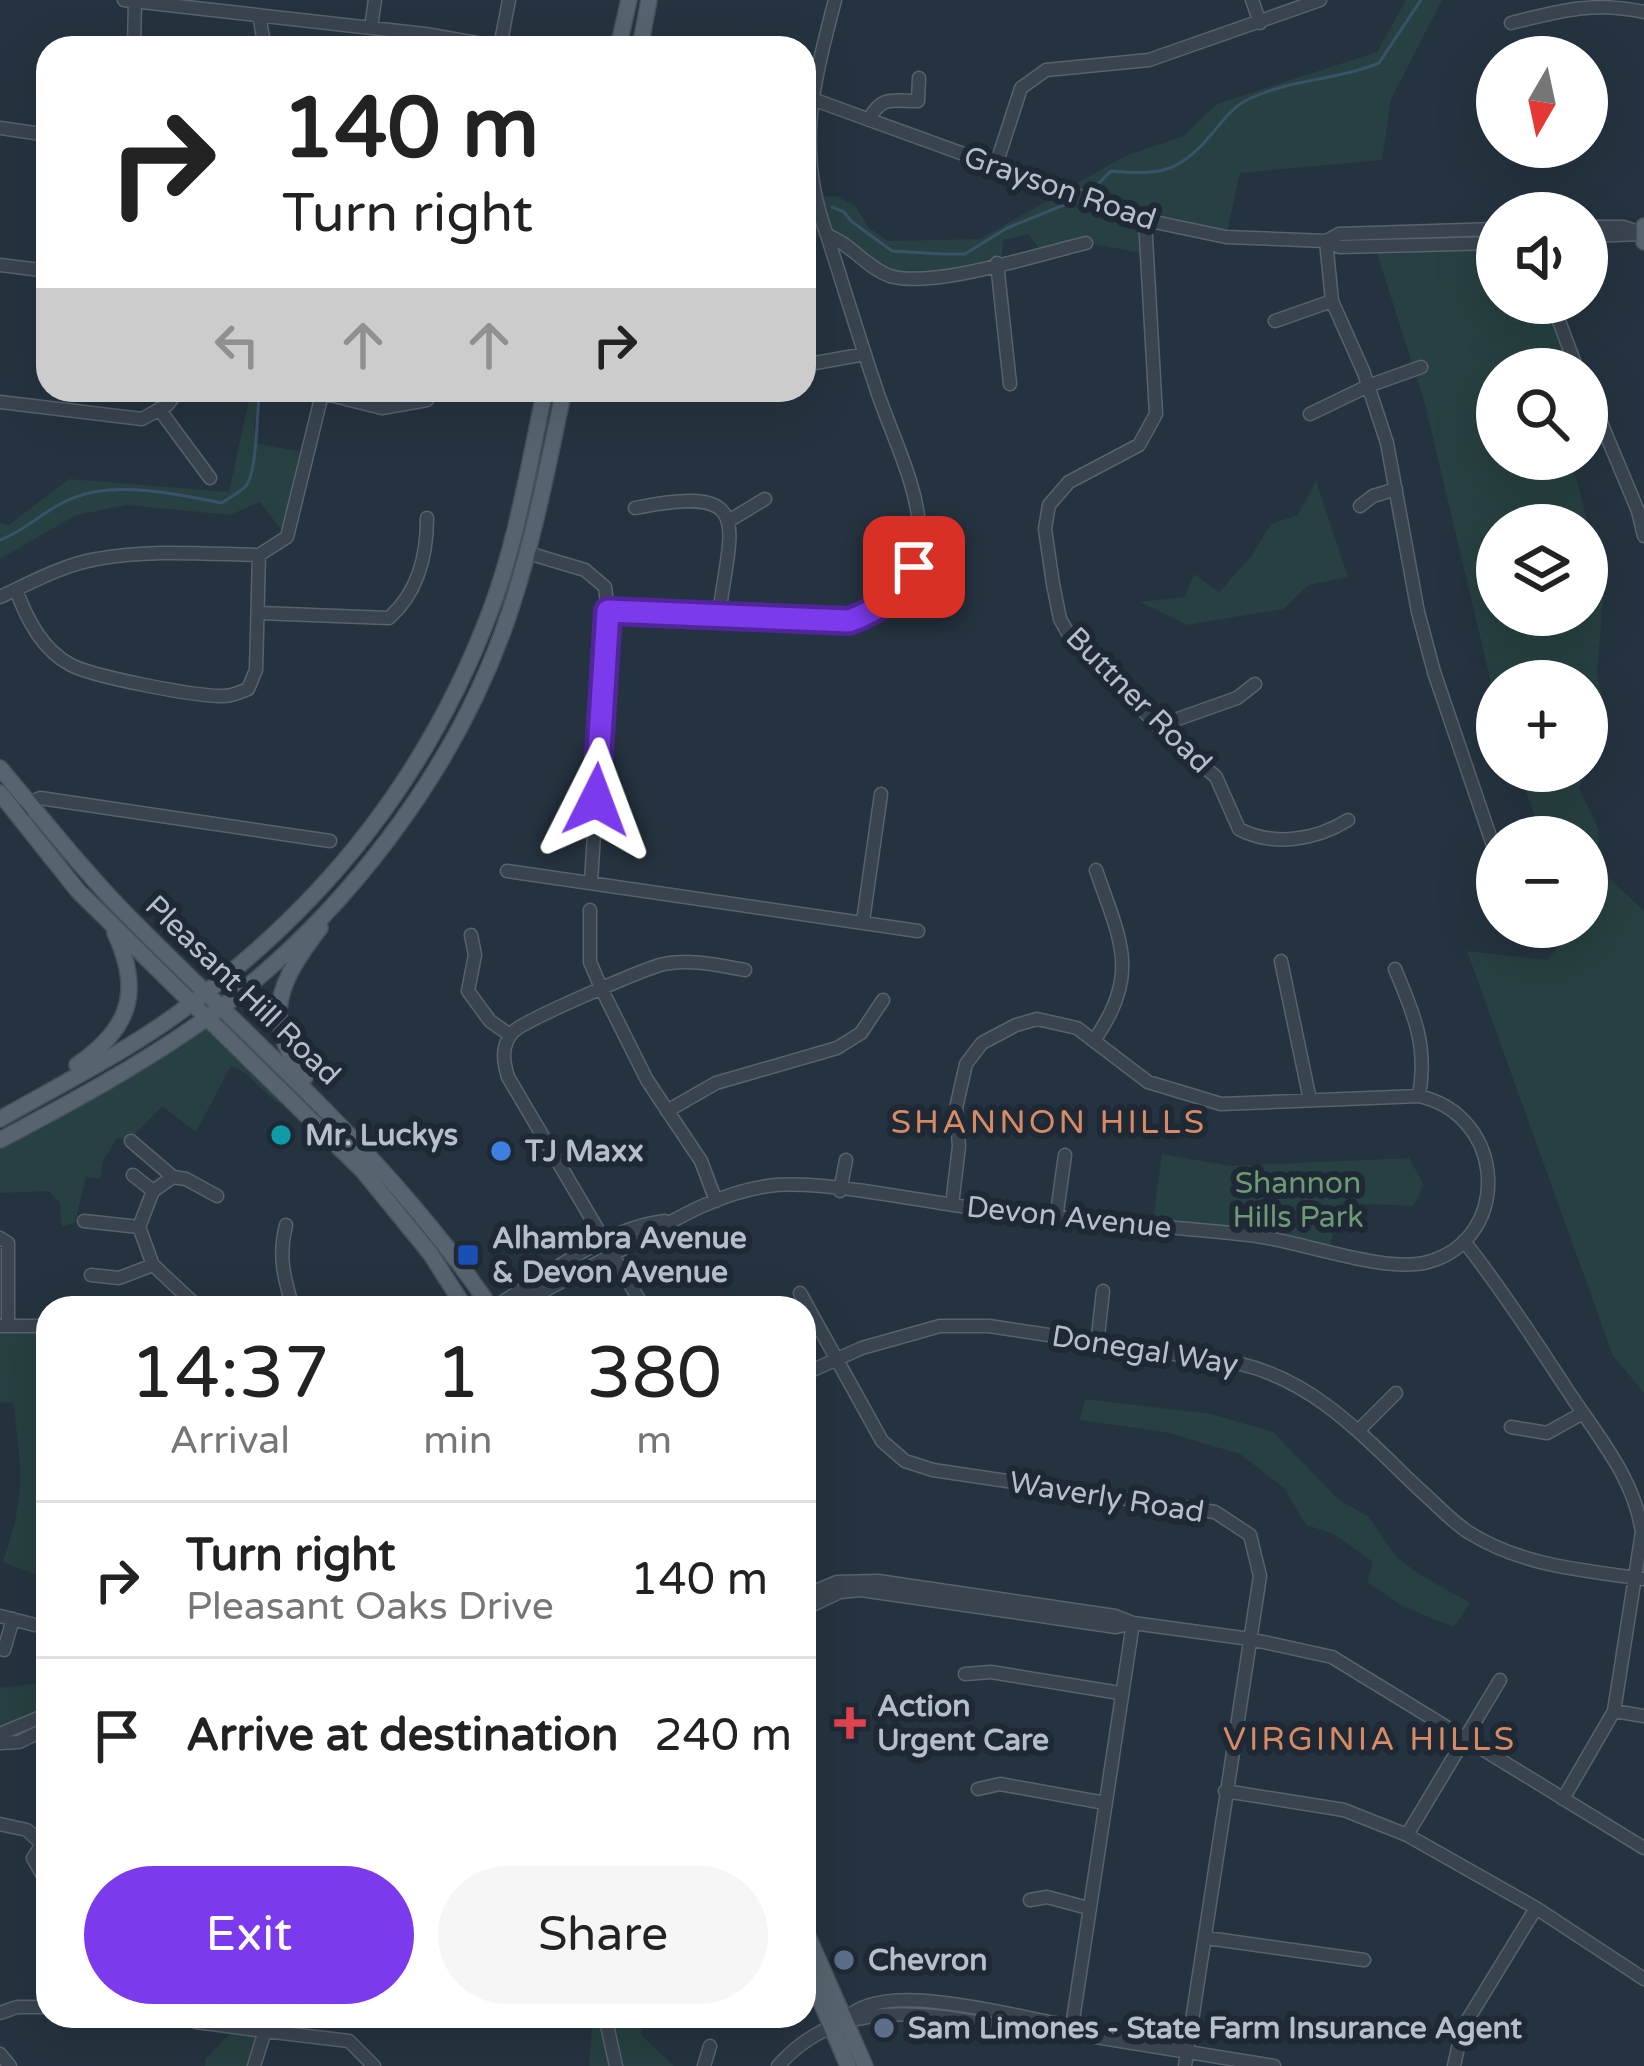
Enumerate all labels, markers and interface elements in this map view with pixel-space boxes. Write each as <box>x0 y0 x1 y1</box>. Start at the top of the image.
north arrow <box>1476 36 1608 168</box>
map controls <box>1476 36 1608 948</box>
text: 140 m <box>282 79 539 180</box>
icon: right <box>84 84 240 240</box>
street label: Grayson Road <box>959 138 1161 239</box>
text: Turn right <box>282 181 533 246</box>
button: sound <box>1476 192 1608 324</box>
icon: left <box>204 312 270 378</box>
icon: ahead <box>330 312 396 378</box>
icon: ahead <box>456 312 522 378</box>
icon: right <box>582 312 648 378</box>
button: search <box>1476 348 1608 480</box>
button: layers <box>1476 504 1608 636</box>
pin <box>863 516 965 618</box>
icon: arrive <box>881 534 947 600</box>
street label: Buttner Road <box>1058 619 1220 781</box>
button: + <box>1476 660 1608 792</box>
position arrow <box>533 737 659 863</box>
button: − <box>1476 816 1608 948</box>
street label: Pleasant Hill Road <box>137 888 348 1093</box>
district label: SHANNON HILLS <box>891 1103 1207 1142</box>
place label: Mr. Luckys <box>305 1117 458 1154</box>
marker: Mr. Luckys <box>268 1122 294 1148</box>
place label: TJ Maxx <box>524 1133 644 1170</box>
marker: TJ Maxx <box>488 1138 514 1164</box>
park label: Shannon Hills Park <box>1232 1165 1364 1236</box>
street label: Devon Avenue <box>964 1188 1173 1247</box>
place label: Alhambra Avenue & Devon Avenue <box>492 1220 747 1291</box>
marker: Alhambra Avenue & Devon Avenue <box>455 1242 481 1268</box>
street label: Donegal Way <box>1049 1317 1241 1383</box>
text: 14:37 <box>130 1331 329 1418</box>
text: 1 <box>435 1331 481 1418</box>
text: 380 <box>586 1331 722 1418</box>
text: Arrival <box>169 1417 290 1464</box>
text: min <box>423 1417 493 1464</box>
text: m <box>636 1417 672 1464</box>
street label: Waverly Road <box>1007 1464 1207 1531</box>
text: Turn right <box>186 1529 395 1583</box>
icon: right <box>84 1547 150 1613</box>
text: 140 m <box>630 1553 768 1607</box>
text: Pleasant Oaks Drive <box>186 1583 554 1630</box>
place label: Action Urgent Care <box>877 1688 1049 1759</box>
icon: arrive <box>84 1703 150 1769</box>
marker: Action Urgent Care <box>834 1707 866 1739</box>
text: Arrive at destination <box>186 1709 618 1763</box>
text: 240 m <box>654 1709 792 1763</box>
district label: VIRGINIA HILLS <box>1223 1720 1517 1759</box>
button: Exit <box>84 1866 414 2004</box>
button: Share <box>438 1866 768 2004</box>
place label: Chevron <box>868 1942 987 1979</box>
marker: Chevron <box>831 1947 857 1973</box>
place label: Sam Limones - State Farm Insurance Agent <box>908 2010 1522 2047</box>
marker: Sam Limones - State Farm Insurance Agent <box>871 2015 897 2041</box>

